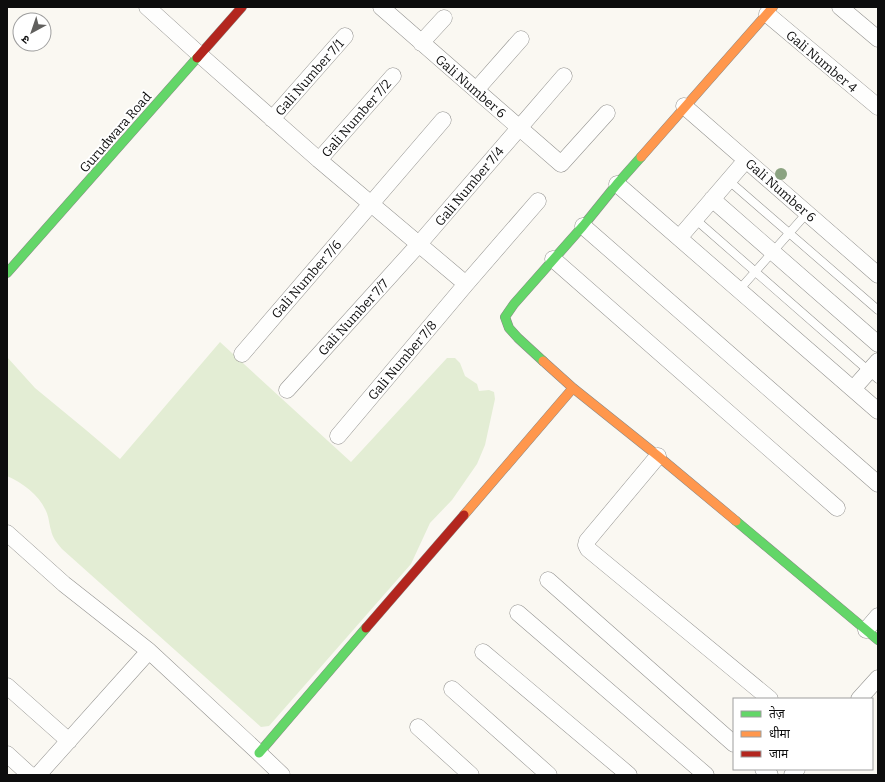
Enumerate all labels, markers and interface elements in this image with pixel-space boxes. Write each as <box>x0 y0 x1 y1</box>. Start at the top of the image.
north arrow <box>12 12 52 52</box>
street label: Gali Number 4 <box>783 27 861 96</box>
text: उ <box>19 32 33 46</box>
street label: Gali Number 7/1 <box>272 35 347 119</box>
street label: Gali Number 6 <box>432 52 509 121</box>
street label: Gali Number 7/2 <box>319 76 394 160</box>
street label: Gurudwara Road <box>76 89 155 176</box>
street label: Gali Number 7/4 <box>432 143 507 229</box>
street label: Gali Number 6 <box>742 156 819 225</box>
street label: Gali Number 7/6 <box>268 237 345 322</box>
street label: Gali Number 7/7 <box>315 276 392 359</box>
street label: Gali Number 7/8 <box>365 318 440 403</box>
legend <box>733 698 873 770</box>
text: तेज़ <box>769 706 786 721</box>
text: धीमा <box>769 726 791 741</box>
text: जाम <box>769 747 789 761</box>

